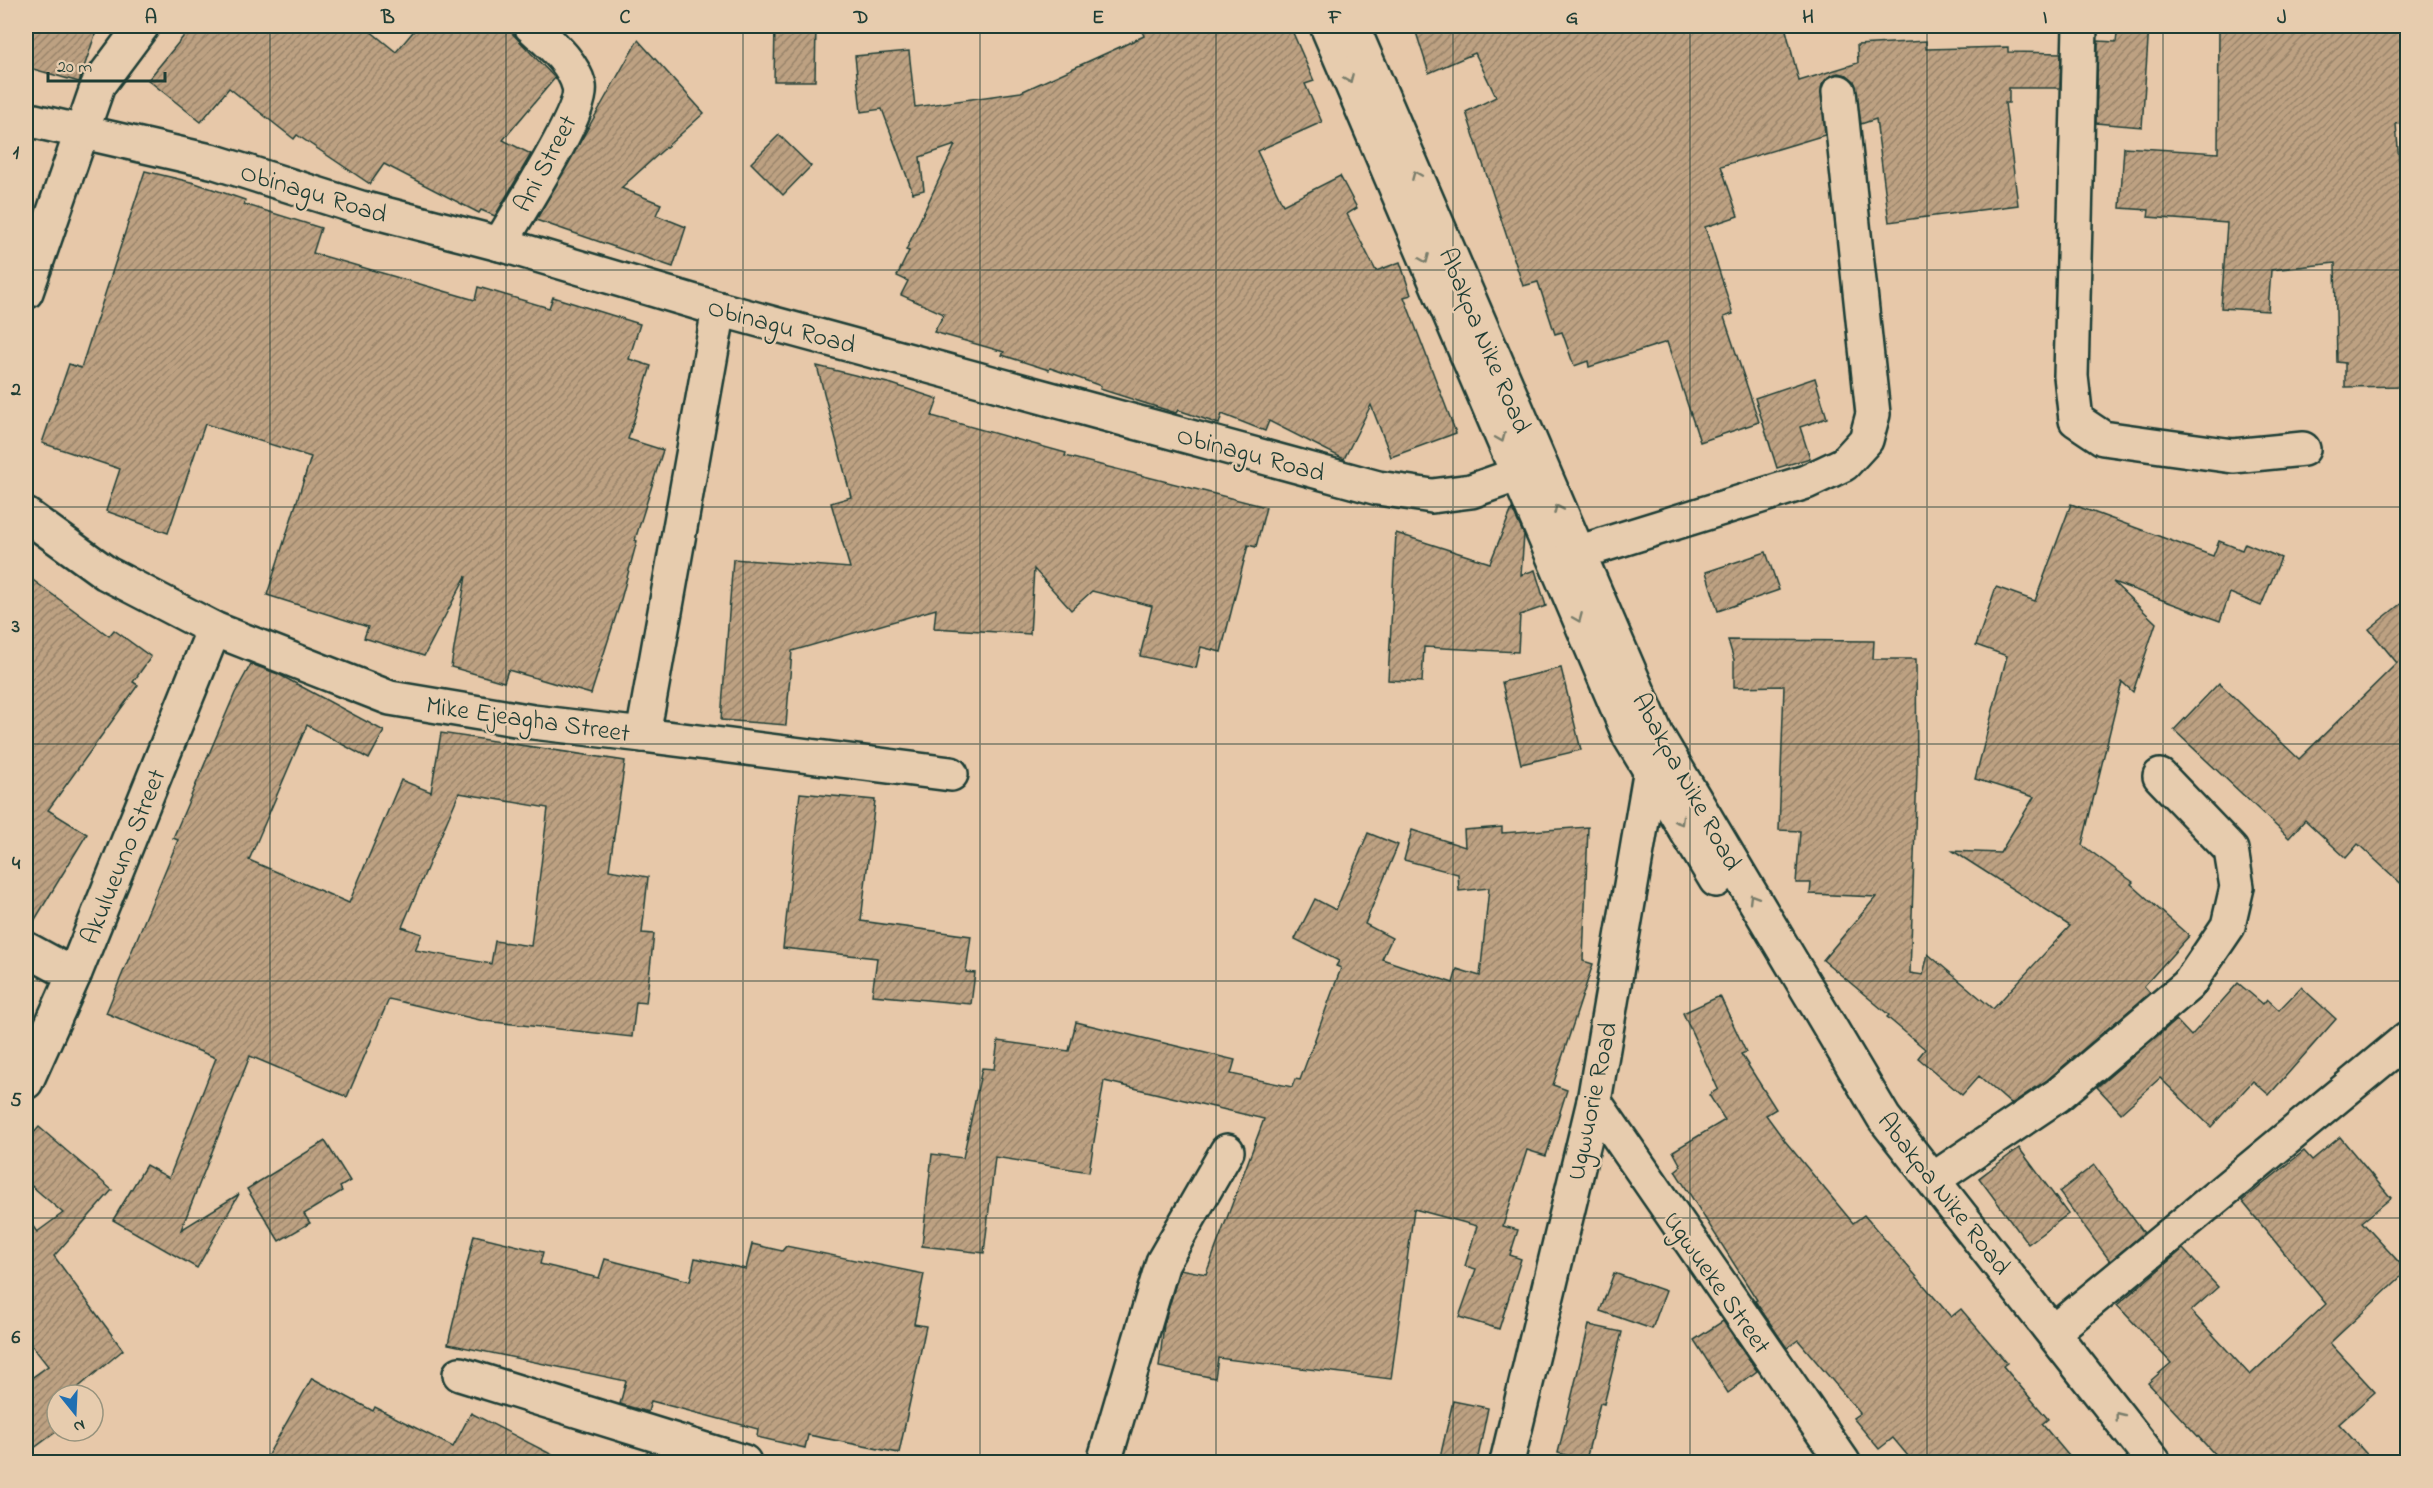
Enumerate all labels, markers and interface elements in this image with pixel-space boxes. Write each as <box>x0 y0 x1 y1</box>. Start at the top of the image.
text: A <box>145 4 157 33</box>
text: B <box>380 4 395 33</box>
text: C <box>620 4 631 33</box>
text: D <box>853 4 868 33</box>
text: E <box>1092 4 1104 33</box>
text: F <box>1328 4 1342 33</box>
text: G <box>1566 4 1579 33</box>
text: H <box>1802 4 1814 33</box>
text: I <box>2043 4 2048 33</box>
text: J <box>2277 4 2287 33</box>
scale bar <box>48 45 165 83</box>
text: 20 m <box>57 55 92 81</box>
one-way arrow <box>1342 73 1354 84</box>
street label: Ani Street <box>505 109 588 220</box>
text: 1 <box>13 139 20 168</box>
street label: Obinagu Road <box>235 154 392 235</box>
one-way arrow <box>1411 171 1423 182</box>
street label: Abakpa Nike Road <box>1427 243 1540 440</box>
one-way arrow <box>1418 253 1430 264</box>
street label: Obinagu Road <box>703 290 860 366</box>
text: 2 <box>10 376 21 405</box>
street label: Obinagu Road <box>1172 418 1329 494</box>
one-way arrow <box>1494 432 1506 443</box>
one-way arrow <box>1553 505 1565 516</box>
one-way arrow <box>1571 611 1583 622</box>
text: 3 <box>11 613 20 642</box>
street label: Abakpa Nike Road <box>1621 687 1750 879</box>
street label: Mike Ejeagha Street <box>423 688 632 754</box>
street label: Akulueuno Street <box>72 763 177 951</box>
one-way arrow <box>1673 815 1684 825</box>
text: 4 <box>12 850 21 879</box>
one-way arrow <box>1748 894 1760 904</box>
street label: Ugwuorie Road <box>1559 1019 1629 1184</box>
text: 5 <box>10 1087 22 1116</box>
street label: Abakpa Nike Road <box>1867 1105 2019 1285</box>
street label: Ugwueke Street <box>1652 1205 1779 1363</box>
text: 6 <box>12 1324 21 1353</box>
north arrow <box>45 1383 105 1443</box>
text: N <box>70 1412 88 1439</box>
one-way arrow <box>2115 1412 2126 1423</box>

